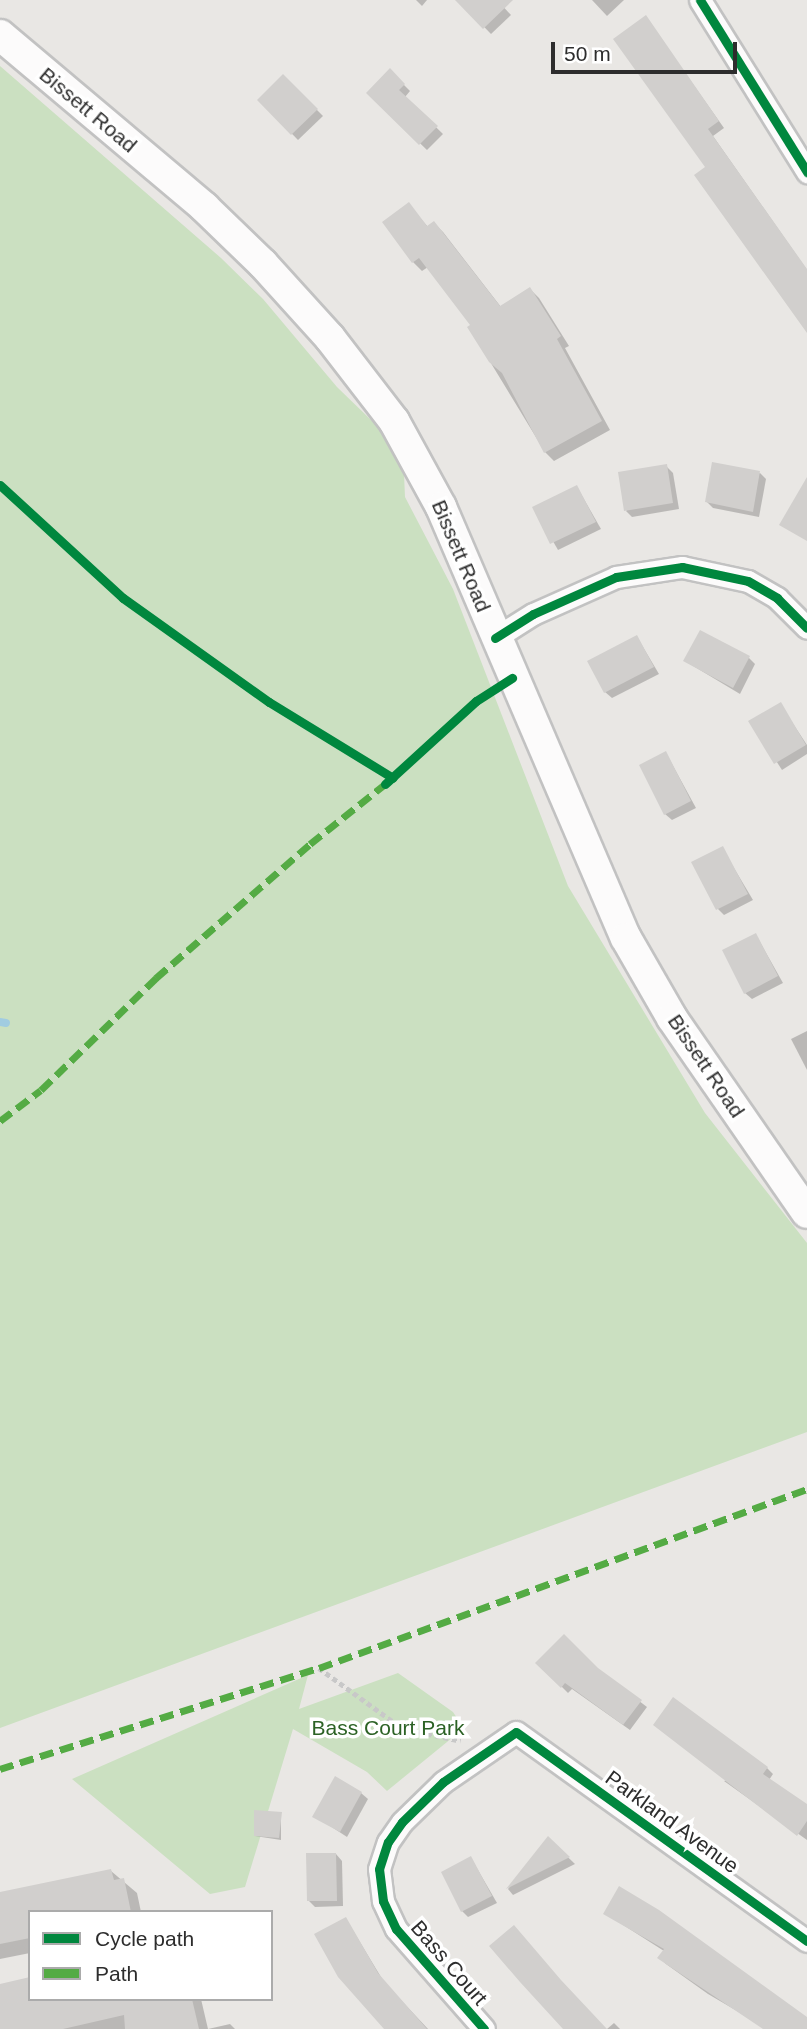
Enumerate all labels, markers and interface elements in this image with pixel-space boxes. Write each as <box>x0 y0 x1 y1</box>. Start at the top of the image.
scale bar <box>555 28 740 72</box>
text: 50 m <box>564 42 611 65</box>
street label: Bissett Road <box>34 62 142 158</box>
street label: Bissett Road <box>426 496 496 616</box>
street label: Bissett Road <box>662 1010 750 1122</box>
park label: Bass Court Park <box>312 1715 464 1741</box>
street label: Parkland Avenue <box>600 1765 744 1879</box>
legend <box>28 1910 273 2001</box>
street label: Bass Court <box>405 1916 493 2010</box>
text: Cycle path <box>95 1927 194 1950</box>
text: Path <box>95 1962 138 1985</box>

